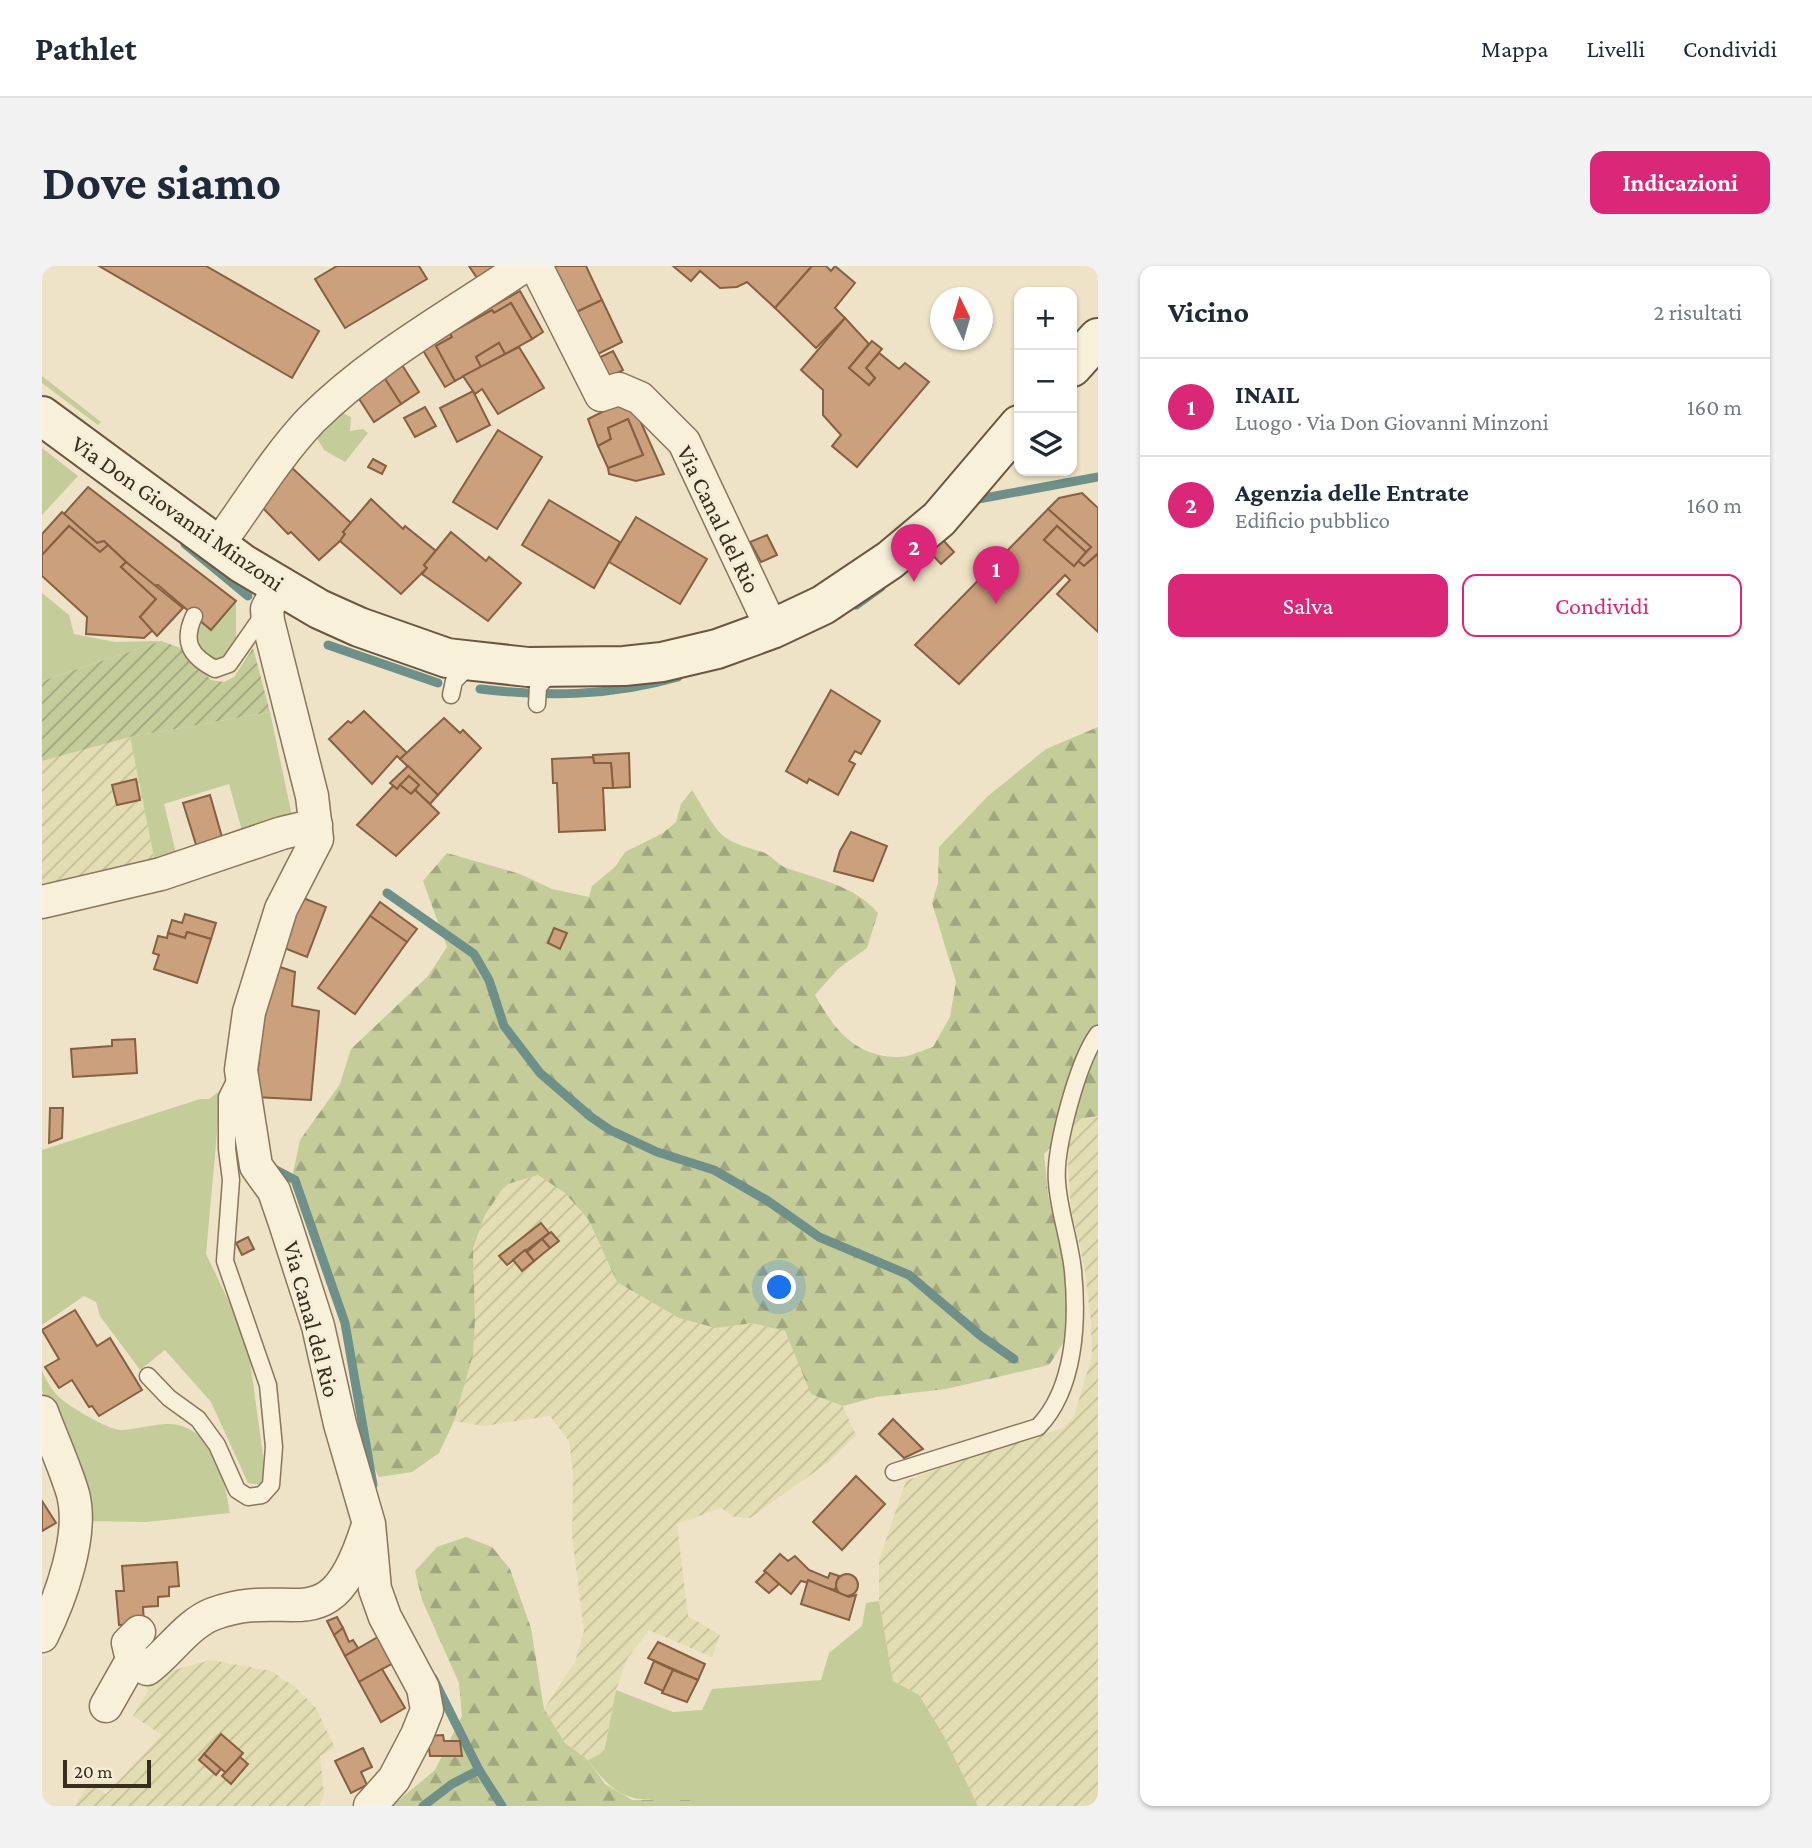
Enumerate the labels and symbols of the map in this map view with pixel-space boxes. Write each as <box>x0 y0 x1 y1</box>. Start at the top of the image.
north arrow <box>930 287 993 350</box>
street label: Via Don Giovanni Minzoni <box>67 429 289 597</box>
street label: Via Canal del Rio <box>672 441 766 597</box>
pin: 2 <box>891 524 937 582</box>
pin: 1 <box>973 546 1019 604</box>
street label: Via Canal del Rio <box>278 1238 346 1400</box>
your location <box>762 1270 796 1304</box>
scale bar <box>63 1757 150 1789</box>

